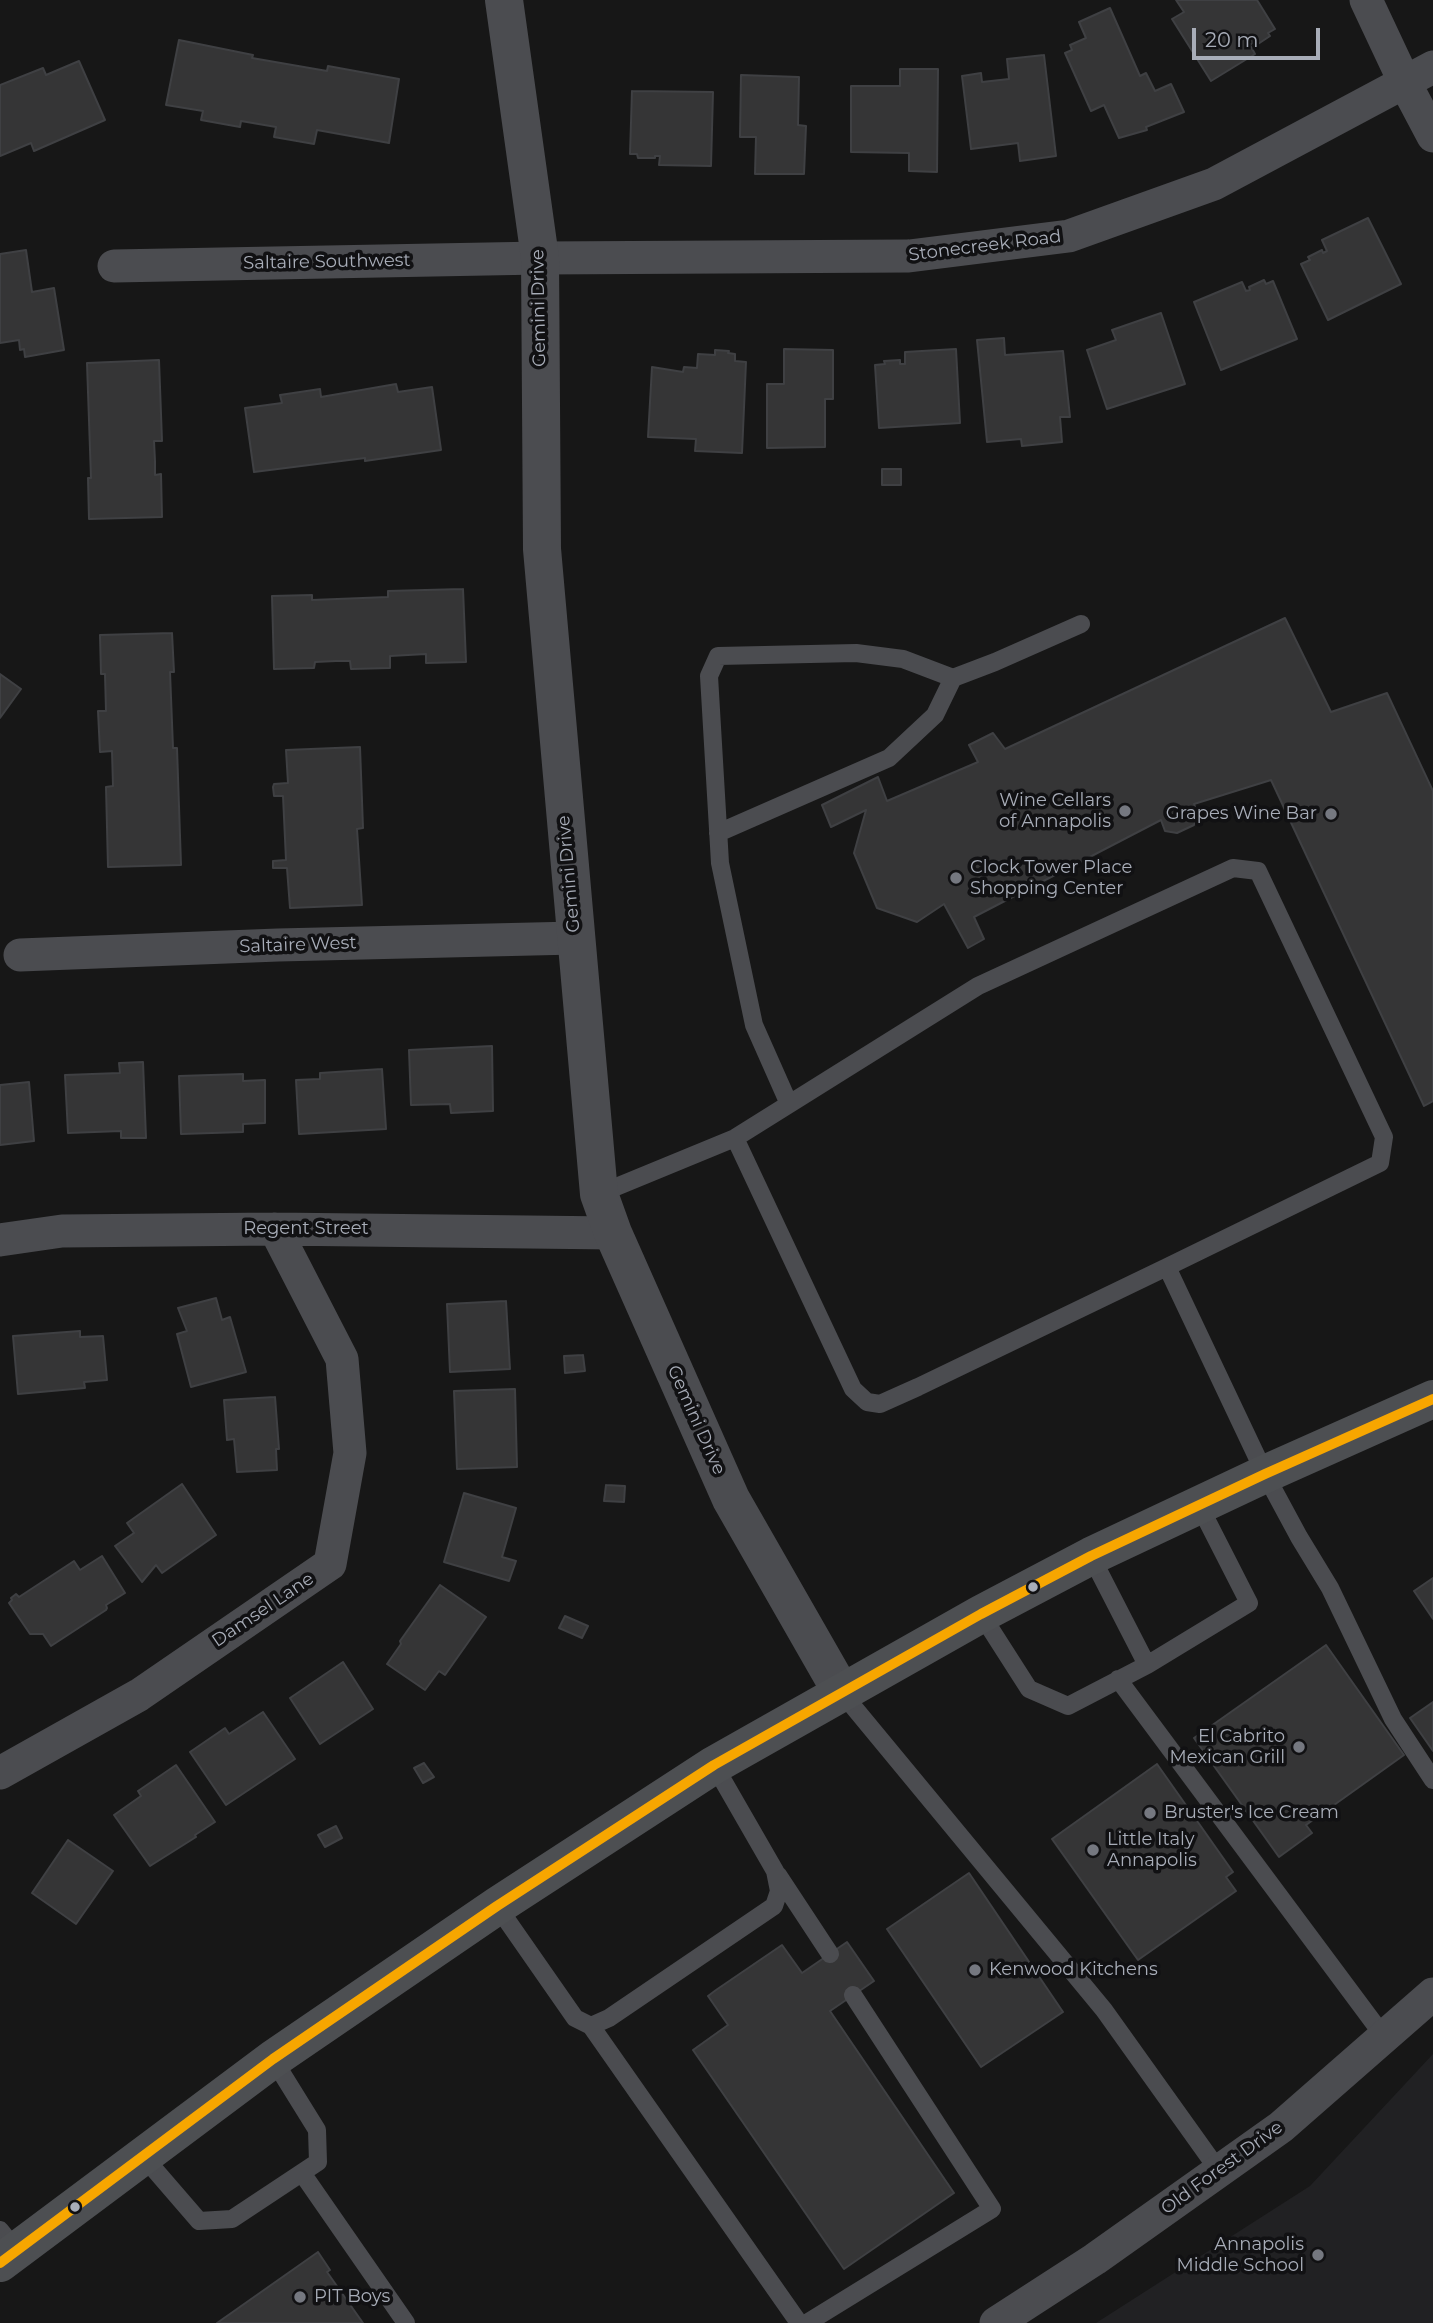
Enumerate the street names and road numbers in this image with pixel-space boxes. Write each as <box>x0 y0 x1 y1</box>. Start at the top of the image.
street label: Stonecreek Road <box>907 226 1063 266</box>
street label: Gemini Drive <box>527 249 551 367</box>
street label: Saltaire Southwest <box>243 250 411 274</box>
street label: Gemini Drive <box>553 814 585 934</box>
street label: Saltaire West <box>239 932 357 958</box>
street label: Regent Street <box>243 1218 369 1240</box>
street label: Gemini Drive <box>662 1362 730 1478</box>
street label: Damsel Lane <box>208 1568 318 1652</box>
street label: Old Forest Drive <box>1157 2117 1287 2219</box>

